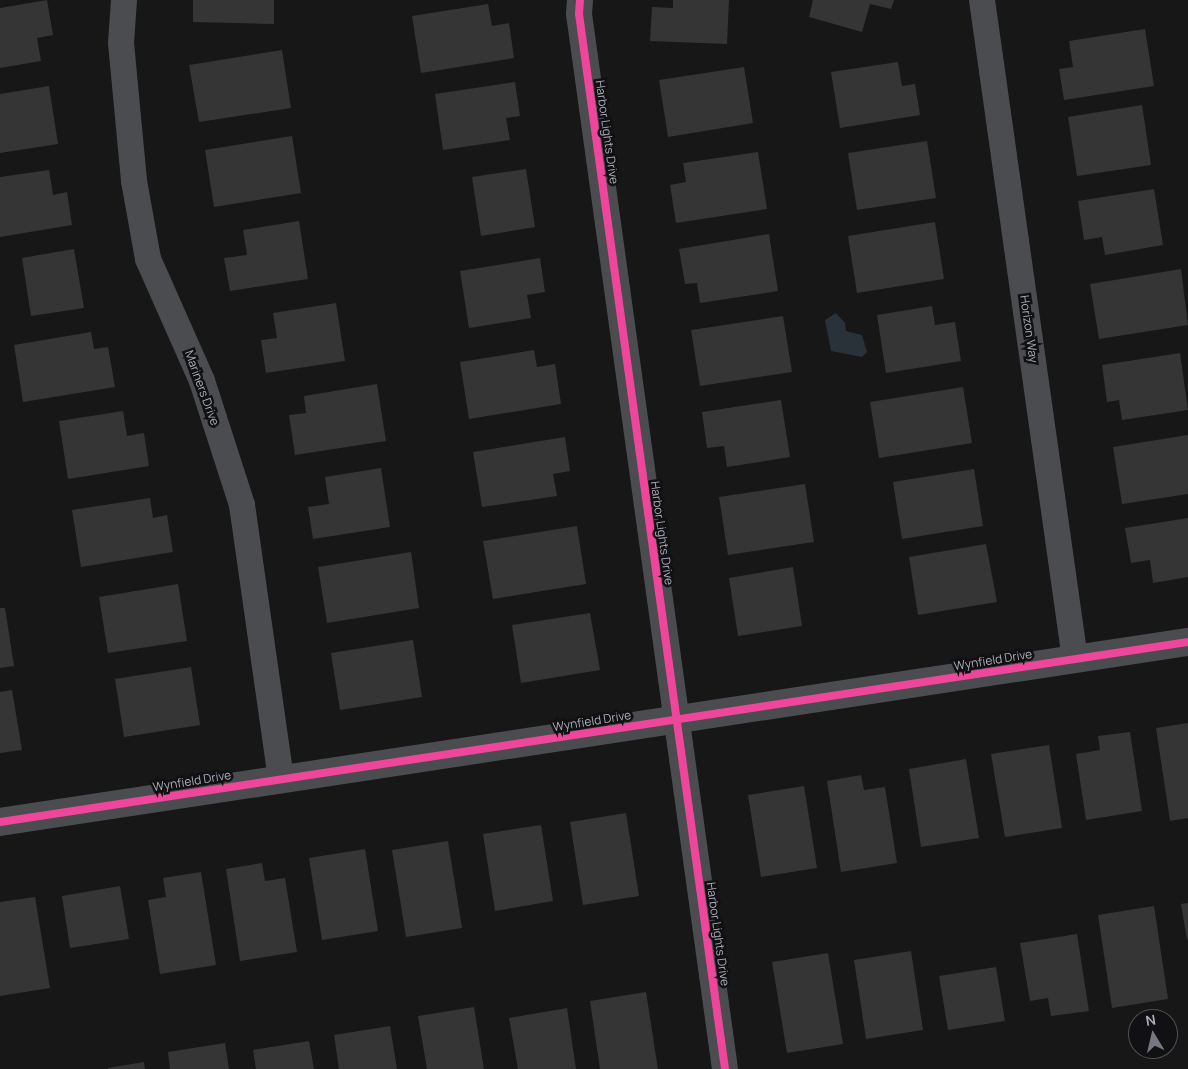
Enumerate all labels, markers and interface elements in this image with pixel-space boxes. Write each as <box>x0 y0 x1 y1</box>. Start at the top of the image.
street label: Harbor Lights Drive <box>593 79 621 185</box>
street label: Horizon Way <box>1017 294 1041 364</box>
street label: Mariners Drive <box>182 349 222 427</box>
street label: Harbor Lights Drive <box>648 480 676 586</box>
street label: Wynfield Drive <box>953 647 1033 673</box>
street label: Wynfield Drive <box>552 708 632 734</box>
street label: Wynfield Drive <box>152 768 232 794</box>
street label: Harbor Lights Drive <box>704 881 732 987</box>
north arrow <box>1128 1009 1178 1059</box>
text: N <box>1144 1010 1157 1030</box>

